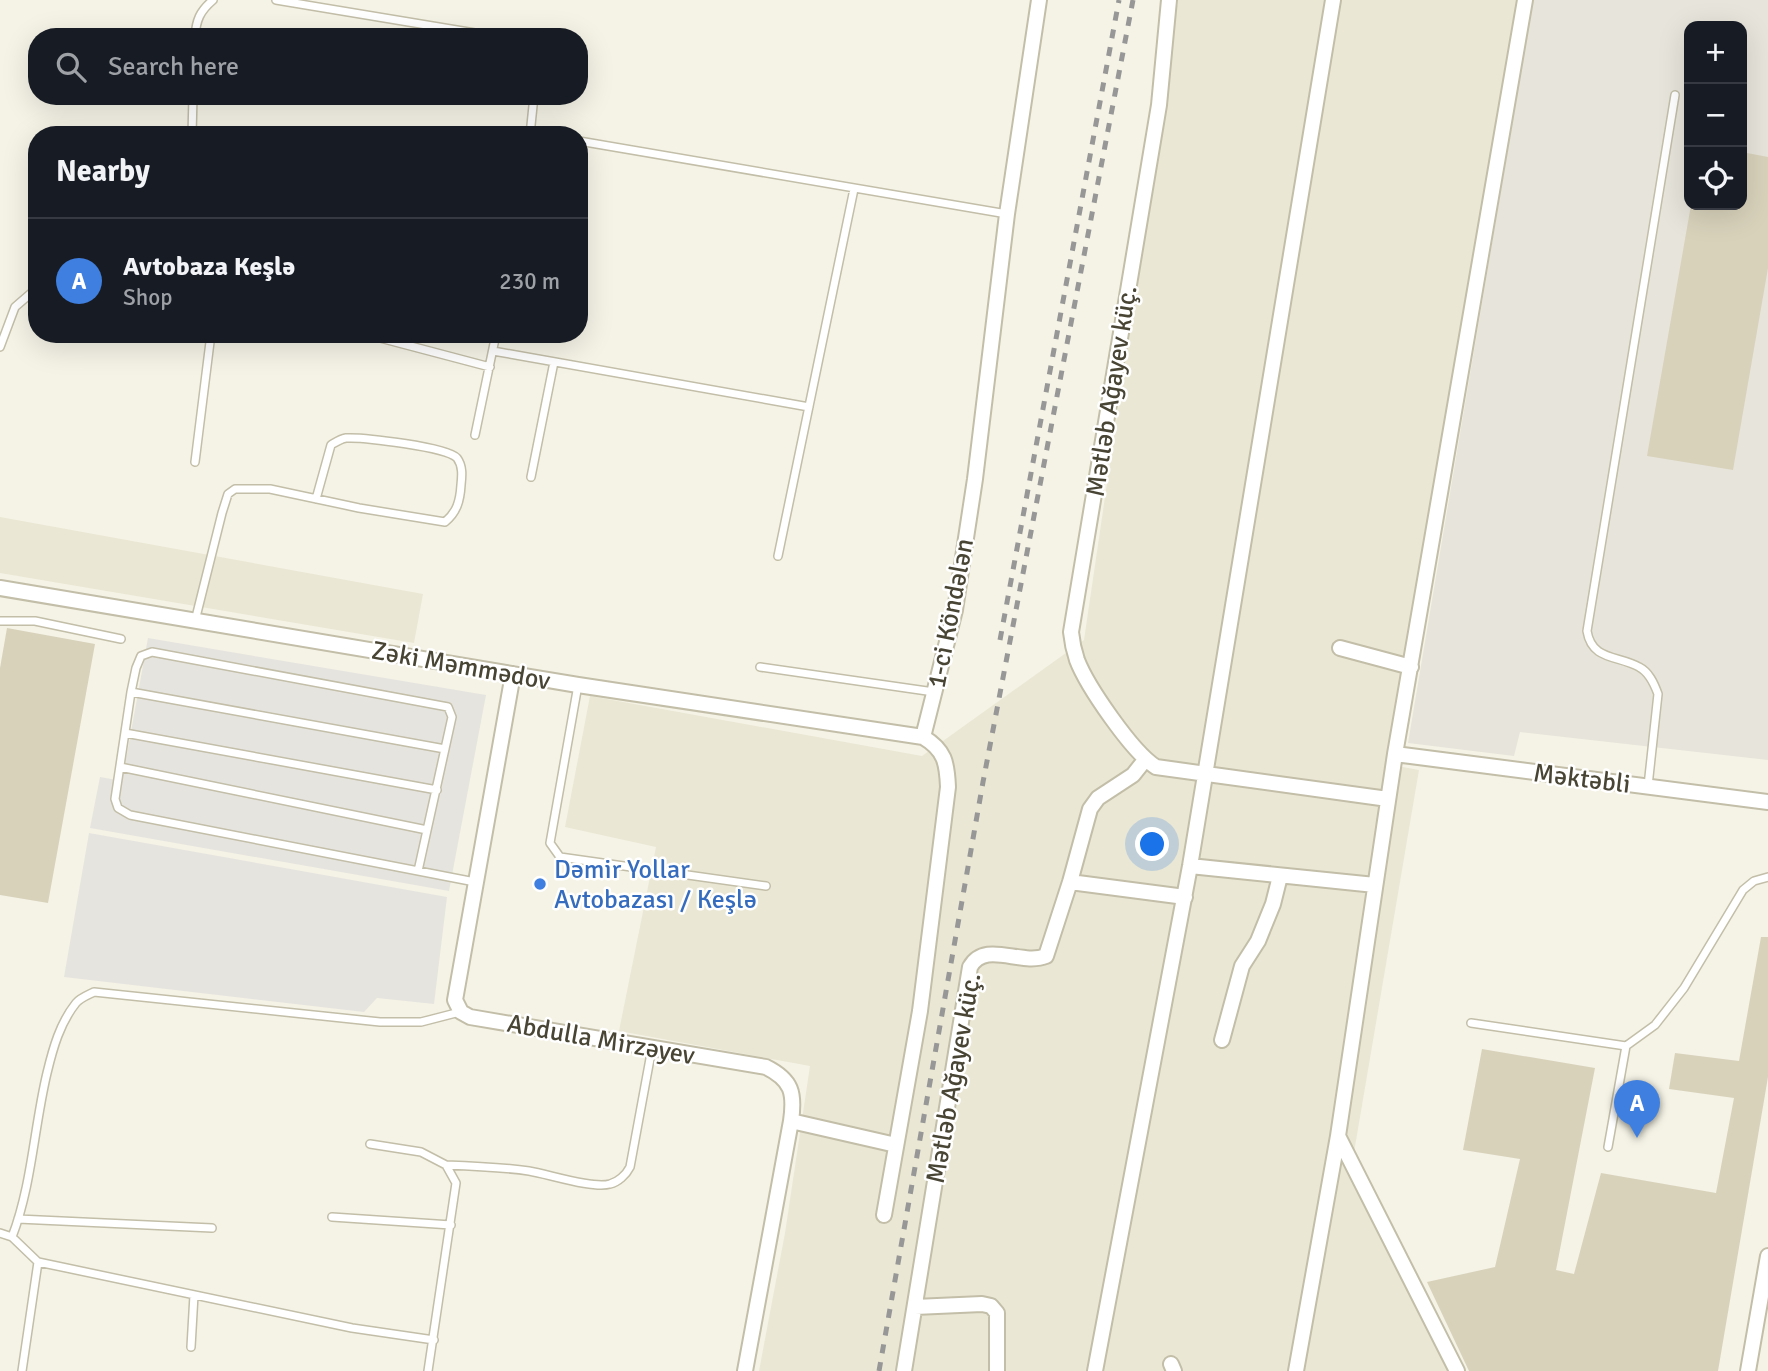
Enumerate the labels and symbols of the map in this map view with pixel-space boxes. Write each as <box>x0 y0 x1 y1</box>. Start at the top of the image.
street label: Mətləb Ağayev küç. <box>1080 283 1144 499</box>
street label: 1-ci Köndələn <box>921 536 981 691</box>
street label: Zəki Məmmədov <box>369 635 553 697</box>
street label: Məktəbli <box>1532 757 1632 801</box>
your location <box>1135 827 1169 861</box>
place label: Dəmir Yollar Avtobazası / Keşlə <box>554 854 757 916</box>
marker: Dəmir Yollar Avtobazası / Keşlə <box>532 876 548 892</box>
street label: Mətləb Ağayev küç. <box>920 970 988 1186</box>
street label: Abdulla Mirzəyev <box>504 1008 697 1072</box>
pin: A <box>1614 1080 1660 1138</box>

